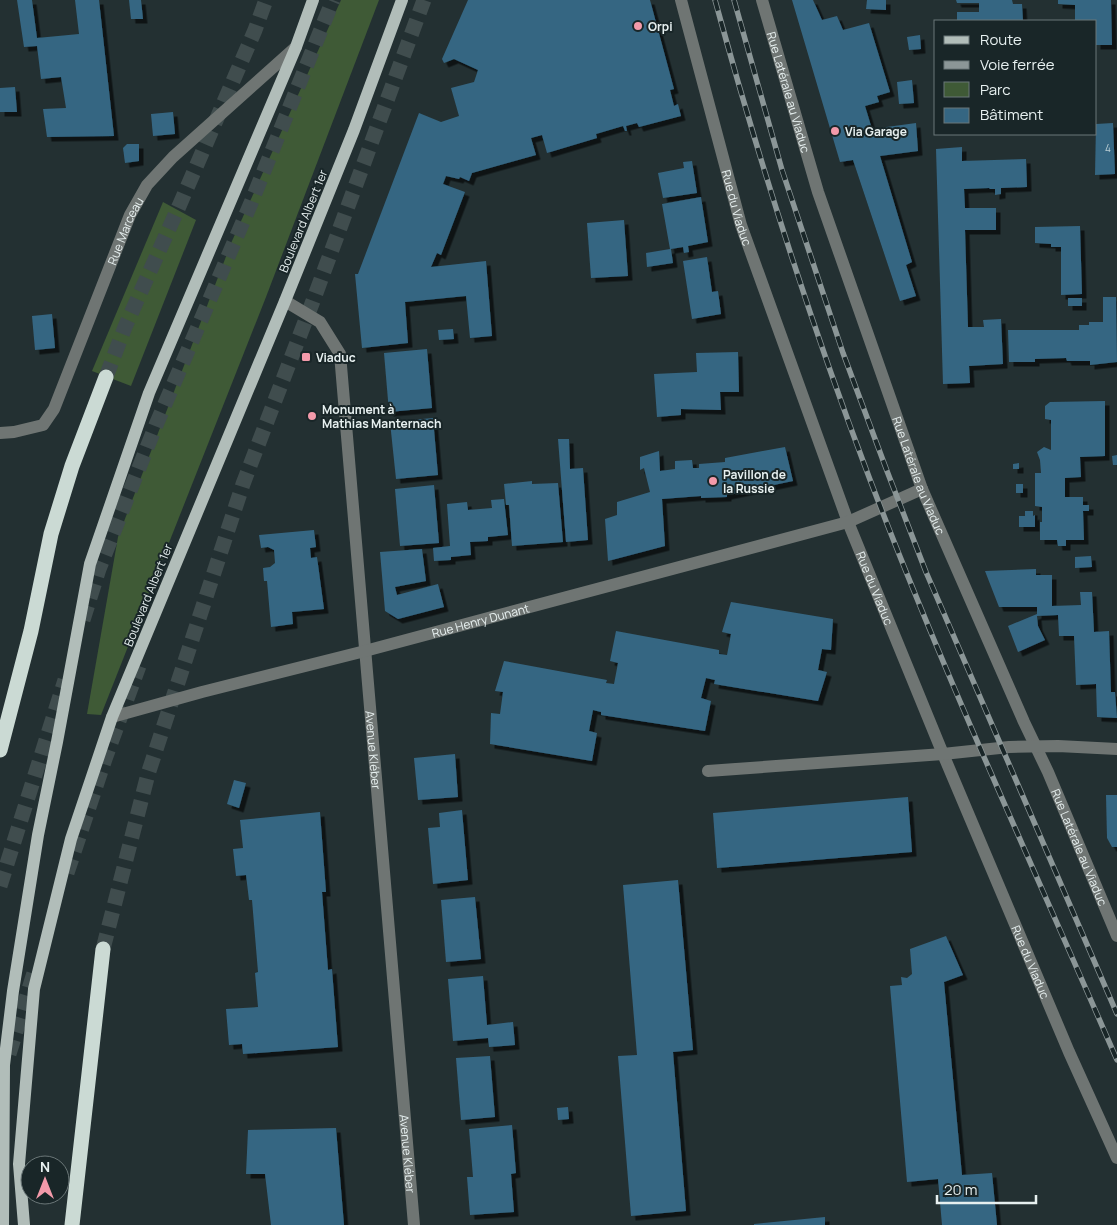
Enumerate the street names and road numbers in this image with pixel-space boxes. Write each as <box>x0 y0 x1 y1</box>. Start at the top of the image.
street label: Rue Latérale au Viaduc <box>763 30 815 155</box>
street label: Boulevard Albert 1er <box>275 167 332 275</box>
street label: Rue du Viaduc <box>718 168 756 248</box>
street label: Rue Marceau <box>103 194 147 267</box>
street label: Rue Latérale au Viaduc <box>889 414 950 538</box>
street label: Boulevard Albert 1er <box>120 541 177 649</box>
street label: Rue du Viaduc <box>852 549 898 628</box>
street label: Rue Henry Dunant <box>430 599 531 641</box>
street label: Avenue Kléber <box>362 710 386 791</box>
street label: Rue Latérale au Viaduc <box>1047 786 1112 909</box>
street label: Rue du Viaduc <box>1008 923 1054 1002</box>
street label: Avenue Kléber <box>396 1114 420 1194</box>

